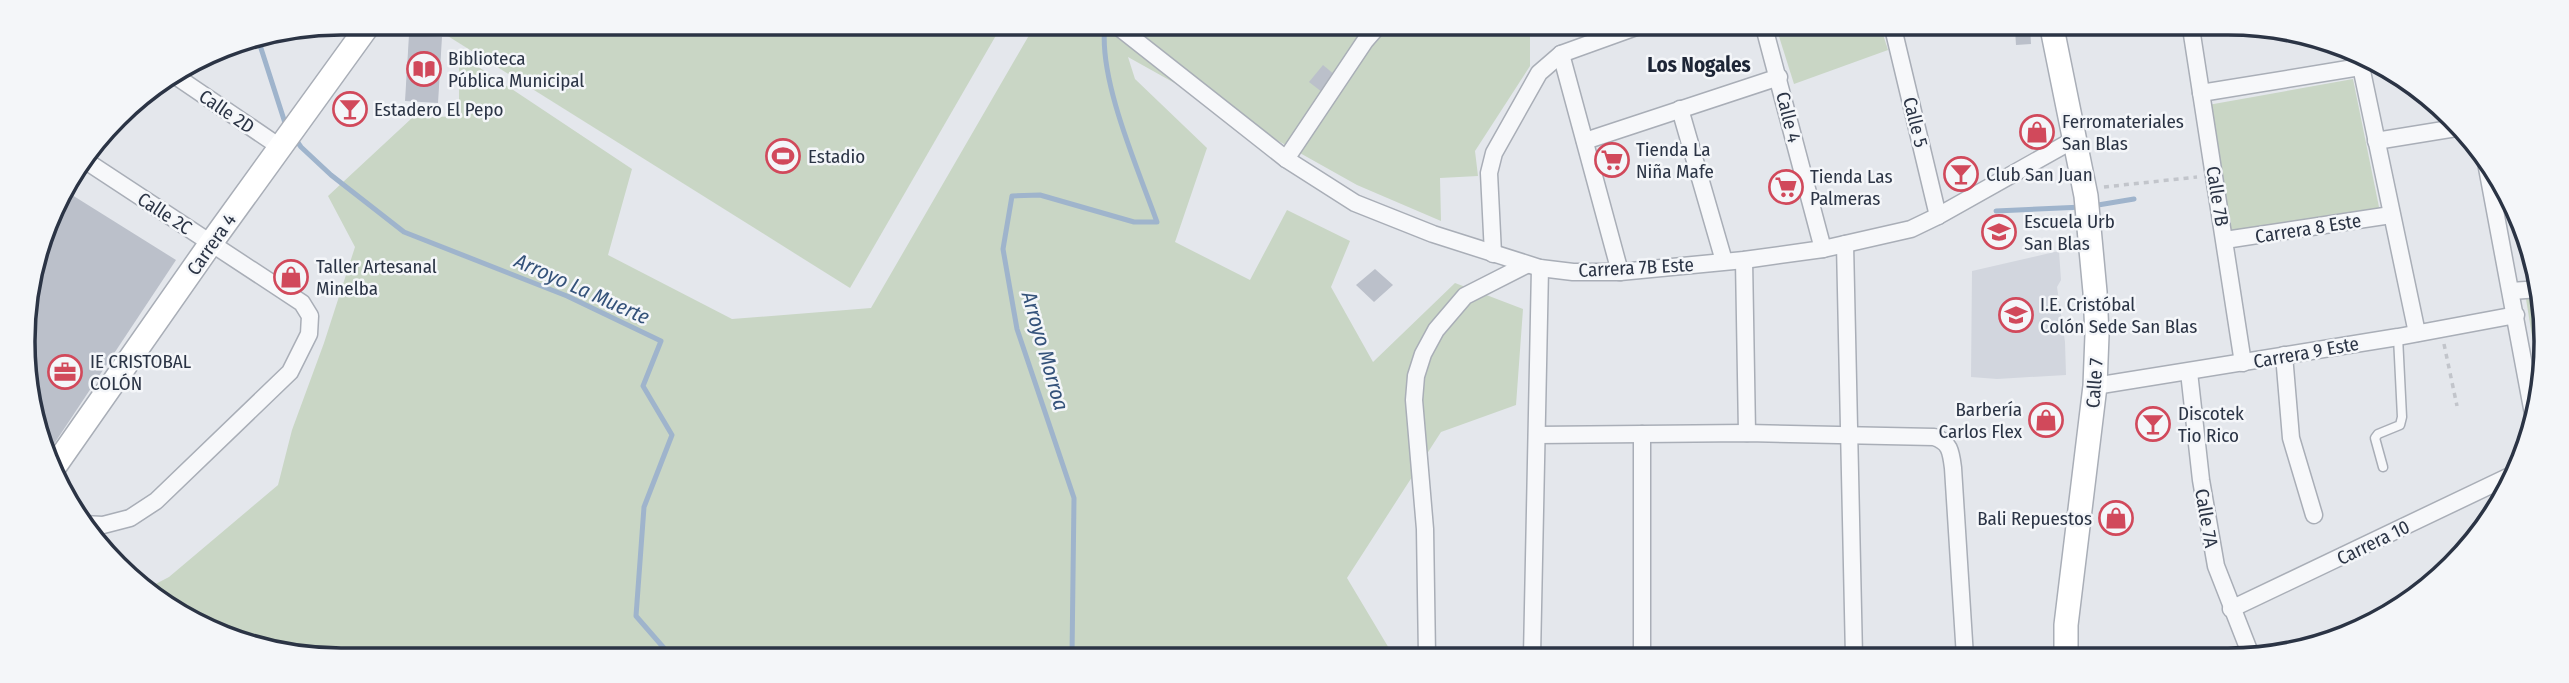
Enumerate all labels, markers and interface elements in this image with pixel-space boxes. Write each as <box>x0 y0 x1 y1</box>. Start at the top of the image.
place label: Biblioteca Pública Municipal <box>448 47 584 92</box>
library icon: Biblioteca Pública Municipal <box>405 50 443 88</box>
district label: Los Nogales <box>1647 52 1751 78</box>
street label: Calle 2D <box>195 85 259 138</box>
street label: Calle 4 <box>1771 89 1806 145</box>
bar icon: Estadero El Pepo <box>331 90 369 128</box>
street label: Calle 5 <box>1898 95 1933 150</box>
place label: Estadero El Pepo <box>374 98 504 121</box>
place label: Ferromateriales San Blas <box>2062 110 2184 155</box>
shop icon: Ferromateriales San Blas <box>2018 113 2056 151</box>
sports icon: Estadio <box>764 137 802 175</box>
place label: Tienda La Niña Mafe <box>1636 138 1714 183</box>
supermarket icon: Tienda La Niña Mafe <box>1593 141 1631 179</box>
place label: Estadio <box>808 145 865 168</box>
bar icon: Club San Juan <box>1942 155 1980 193</box>
place label: Club San Juan <box>1986 163 2093 186</box>
street label: Calle 7B <box>2201 164 2234 228</box>
place label: Tienda Las Palmeras <box>1810 165 1893 210</box>
supermarket icon: Tienda Las Palmeras <box>1767 168 1805 206</box>
street label: Calle 2C <box>133 187 197 240</box>
street label: Carrera 4 <box>182 209 241 280</box>
street label: Carrera 8 Este <box>2253 209 2363 248</box>
place label: Escuela Urb San Blas <box>2024 210 2115 255</box>
school or university icon: Escuela Urb San Blas <box>1980 213 2018 251</box>
water label: Arroyo La Muerte <box>510 247 653 330</box>
street label: Carrera 7B Este <box>1578 253 1694 282</box>
place label: Taller Artesanal Minelba <box>316 255 437 300</box>
shop icon: Taller Artesanal Minelba <box>272 258 310 296</box>
water label: Arroyo Morroa <box>1015 288 1074 413</box>
place label: I.E. Cristóbal Colón Sede San Blas <box>2040 293 2197 338</box>
school or university icon: I.E. Cristóbal Colón Sede San Blas <box>1997 296 2035 334</box>
street label: Carrera 9 Este <box>2252 332 2361 373</box>
place label: IE CRISTOBAL COLÓN <box>90 350 192 395</box>
office icon: IE CRISTOBAL COLÓN <box>46 353 84 391</box>
street label: Calle 7 <box>2081 357 2108 409</box>
place label: Barbería Carlos Flex <box>1939 398 2023 443</box>
shop icon: Barbería Carlos Flex <box>2027 401 2065 439</box>
place label: Discotek Tio Rico <box>2178 402 2244 447</box>
bar icon: Discotek Tio Rico <box>2134 405 2172 443</box>
street label: Calle 7A <box>2190 487 2223 549</box>
shop icon: Bali Repuestos <box>2097 499 2135 537</box>
place label: Bali Repuestos <box>1977 507 2092 530</box>
street label: Carrera 10 <box>2333 515 2413 570</box>

